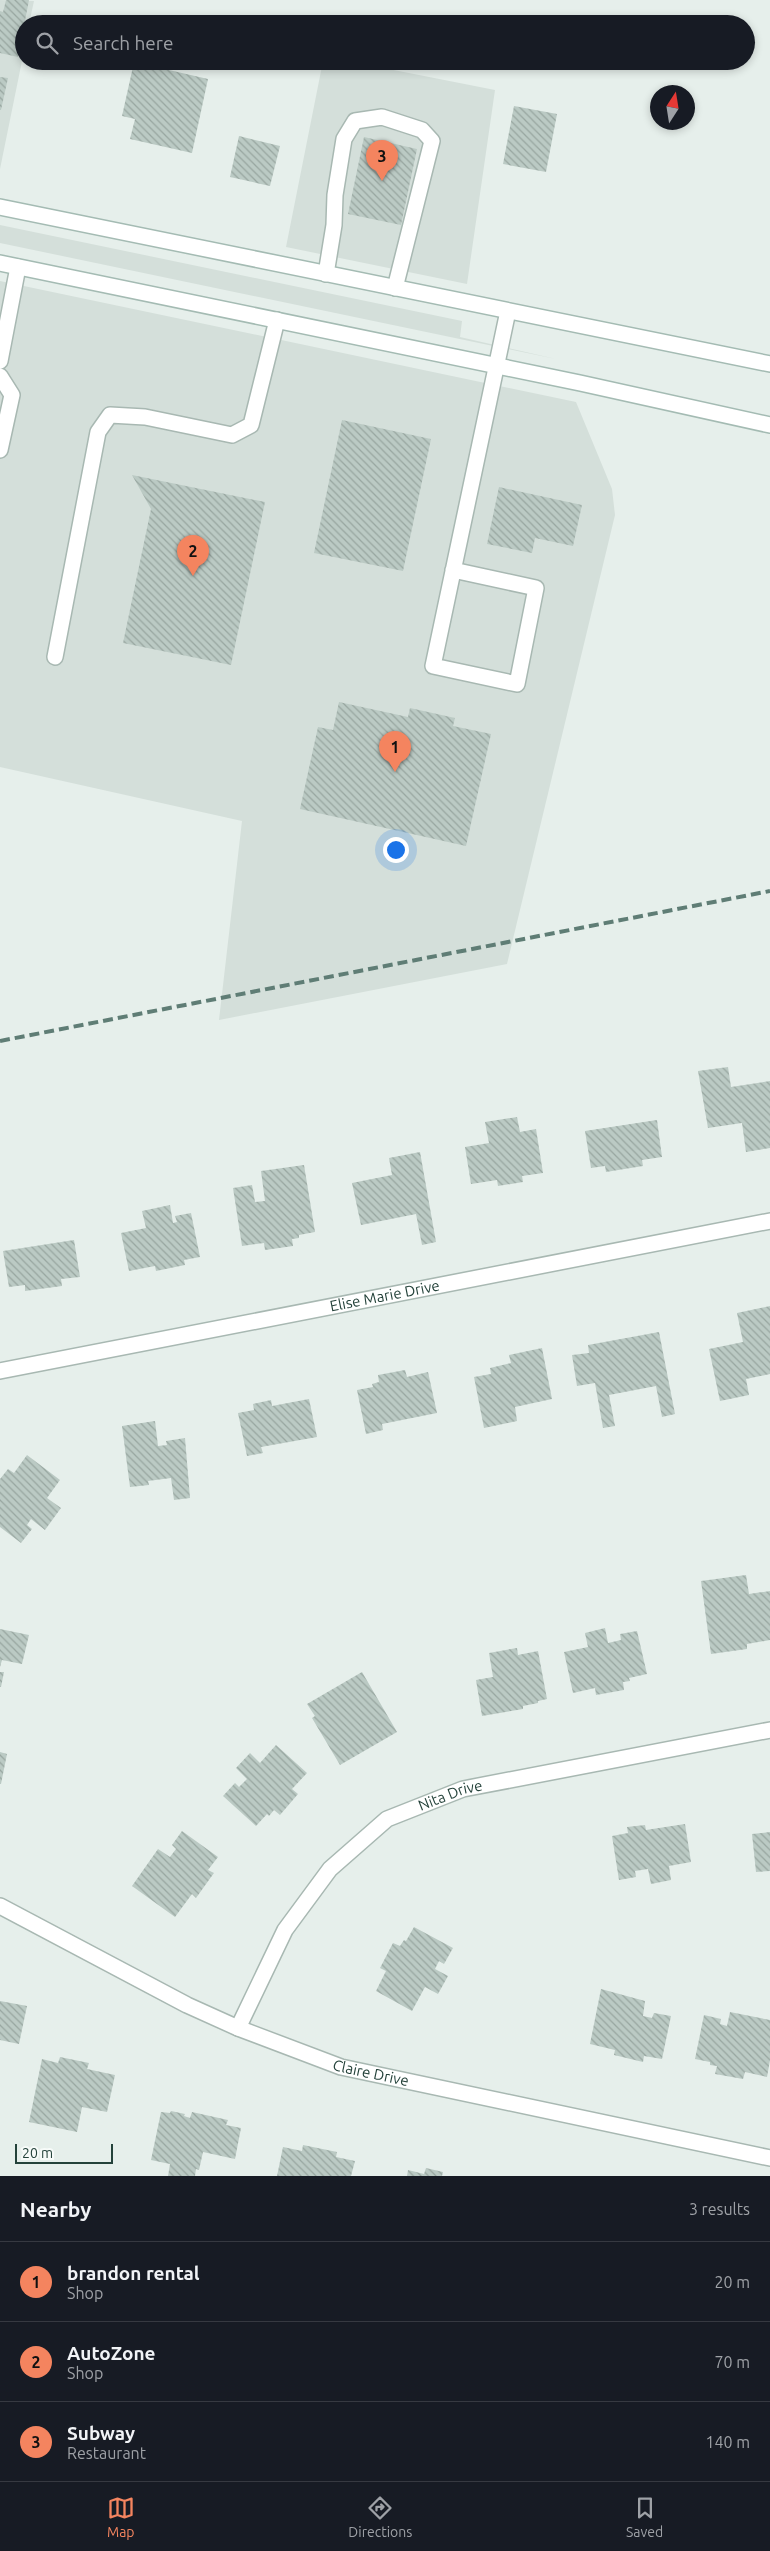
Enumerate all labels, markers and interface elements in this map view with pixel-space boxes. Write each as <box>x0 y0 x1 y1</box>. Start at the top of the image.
search box <box>15 15 755 70</box>
icon: search <box>33 29 61 57</box>
text: Search here <box>73 32 173 54</box>
north arrow <box>650 85 695 130</box>
pin: 3 <box>366 140 398 181</box>
pin: 2 <box>177 535 209 576</box>
pin: 1 <box>379 731 411 772</box>
your location <box>383 837 409 863</box>
street label: Elise Marie Drive <box>328 1277 441 1315</box>
street label: Nita Drive <box>416 1776 484 1814</box>
street label: Claire Drive <box>330 2056 410 2089</box>
scale bar <box>15 2141 112 2164</box>
text: 20 m <box>22 2145 53 2161</box>
text: Nearby <box>20 2197 91 2221</box>
text: 3 results <box>689 2200 750 2218</box>
text: brandon rental <box>67 2262 200 2284</box>
text: 1 <box>31 2273 41 2291</box>
text: 20 m <box>714 2273 750 2291</box>
text: Shop <box>67 2284 103 2302</box>
text: AutoZone <box>67 2342 156 2364</box>
text: 2 <box>31 2353 41 2371</box>
text: 70 m <box>714 2353 750 2371</box>
text: Shop <box>67 2364 103 2382</box>
text: Subway <box>67 2422 135 2444</box>
text: 3 <box>31 2433 41 2451</box>
text: 140 m <box>705 2433 750 2451</box>
text: Restaurant <box>67 2444 146 2462</box>
tab: Map <box>107 2494 135 2540</box>
tab: Directions <box>348 2494 412 2540</box>
tab: Saved <box>626 2494 663 2540</box>

